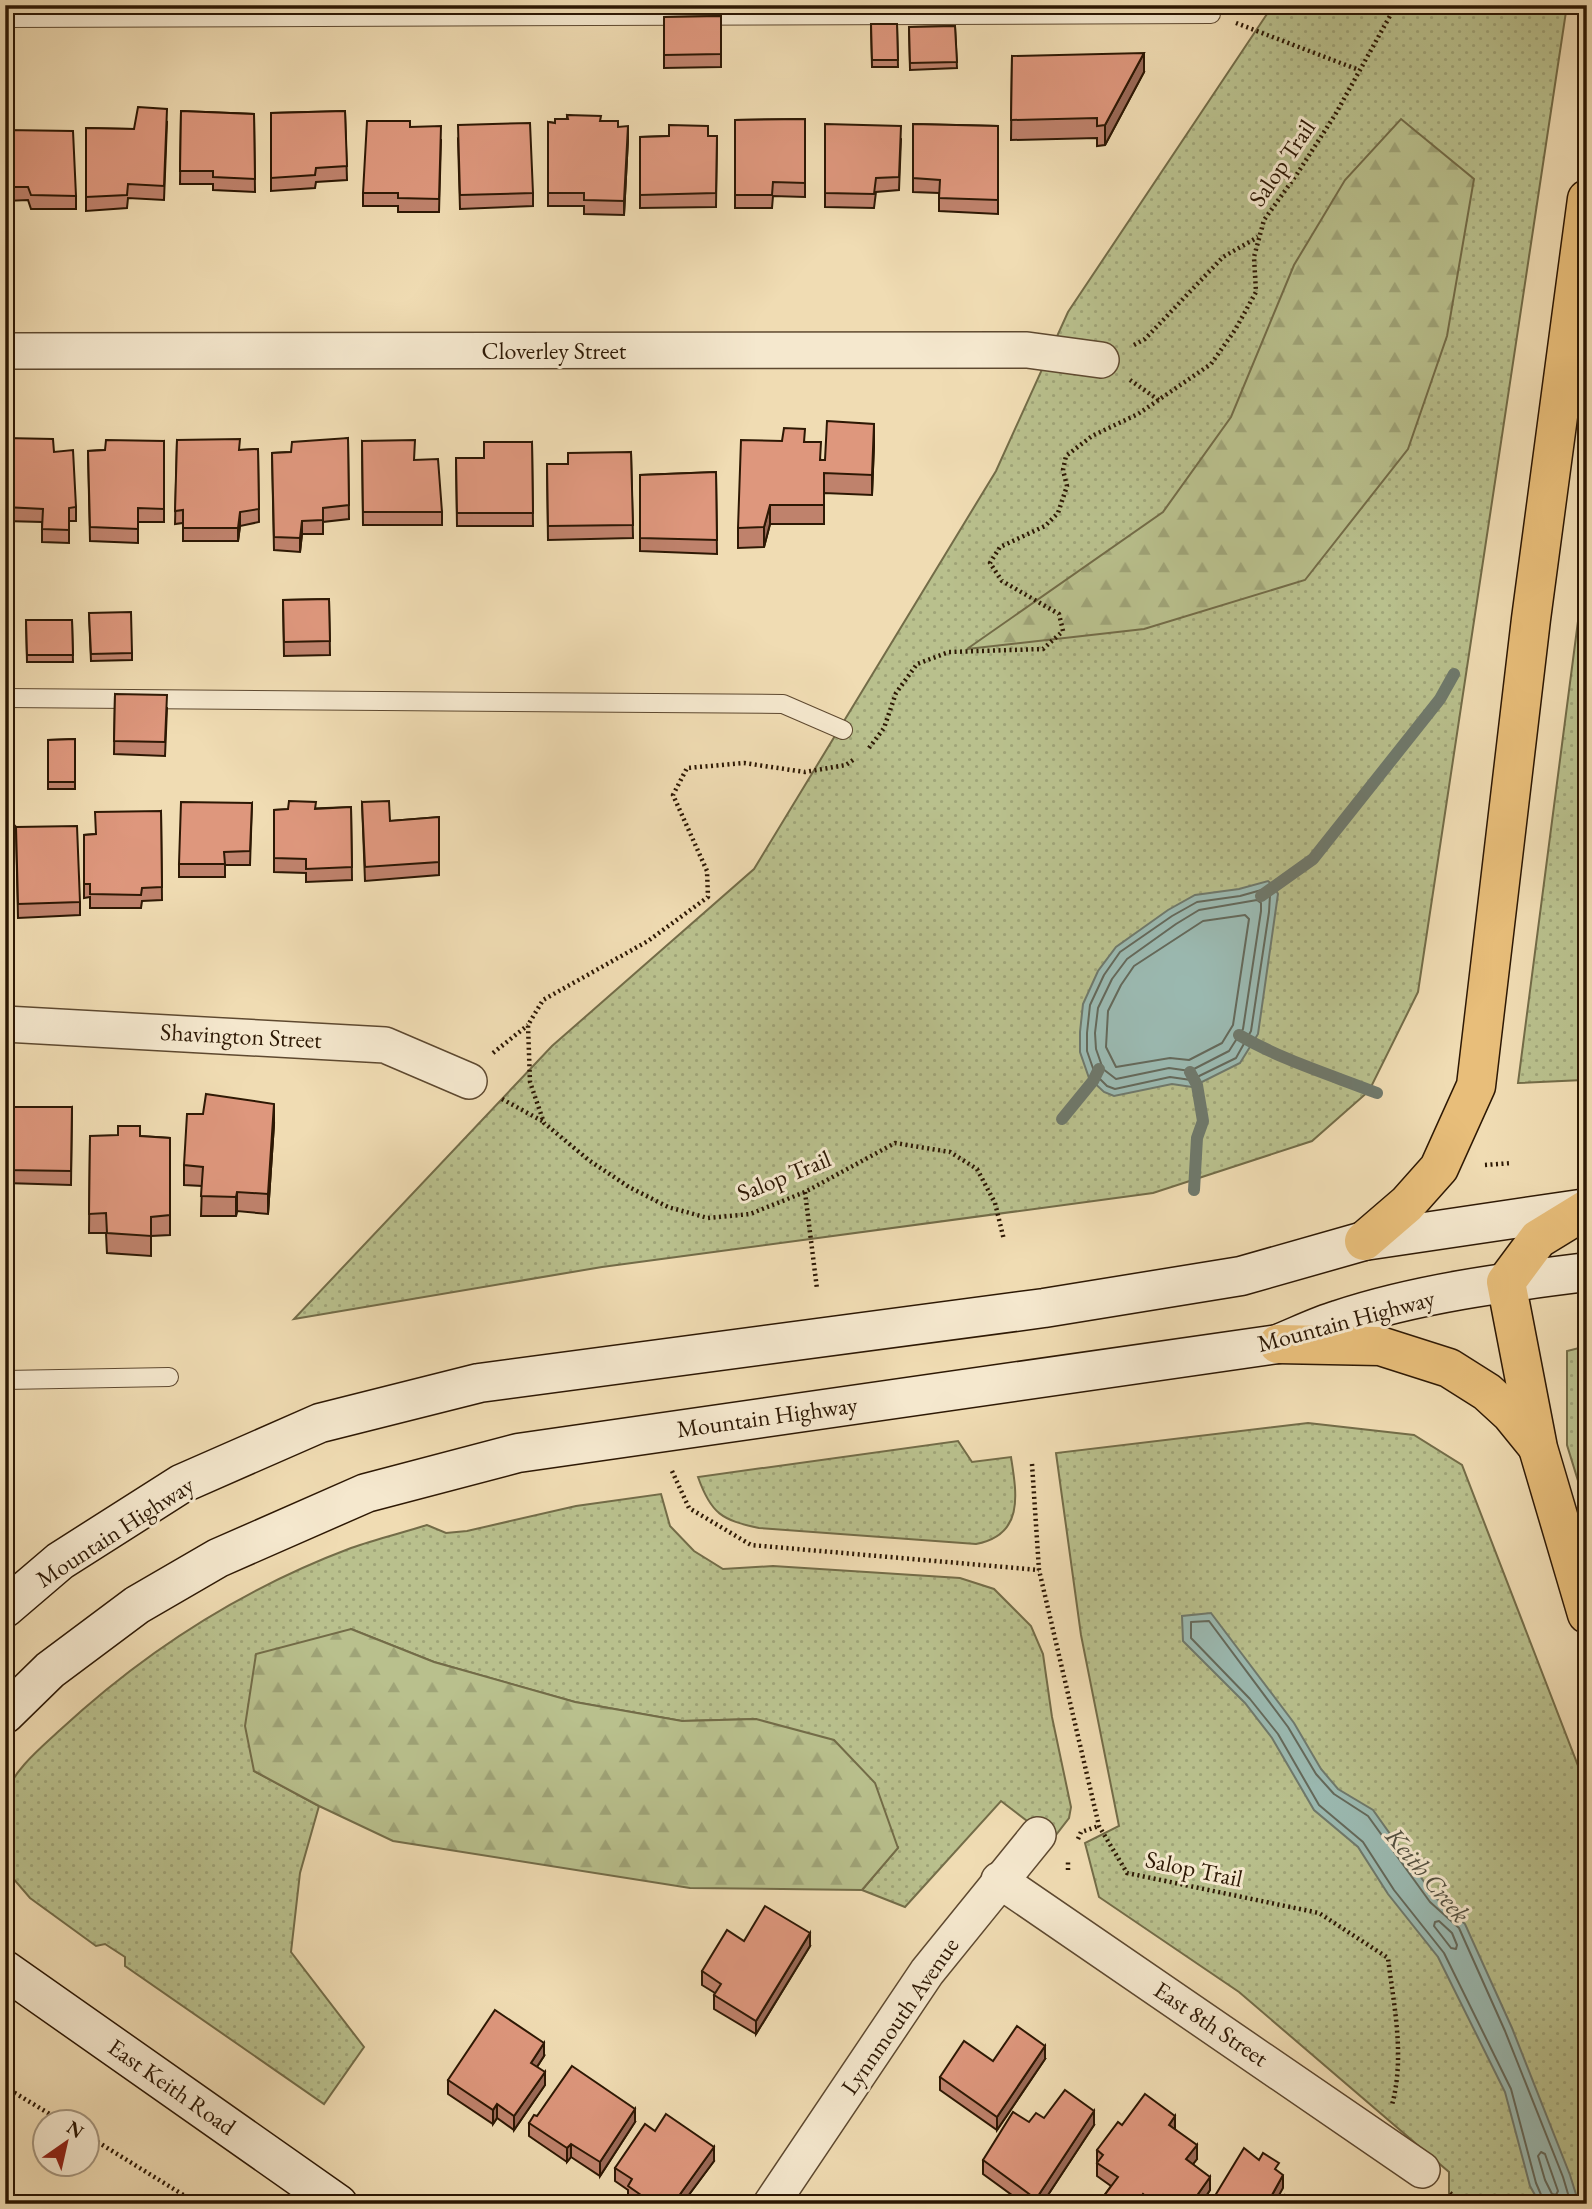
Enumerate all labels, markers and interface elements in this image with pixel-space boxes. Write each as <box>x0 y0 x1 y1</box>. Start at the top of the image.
street label: Salop Trail <box>1241 113 1322 212</box>
street label: Cloverley Street <box>482 335 627 366</box>
street label: Shavington Street <box>159 1016 323 1055</box>
street label: Salop Trail <box>732 1143 836 1208</box>
street label: Mountain Highway <box>1254 1282 1438 1359</box>
street label: Mountain Highway <box>675 1388 860 1445</box>
street label: Mountain Highway <box>30 1469 200 1594</box>
water label: Keith Creek <box>1377 1819 1478 1930</box>
street label: Salop Trail <box>1143 1843 1246 1894</box>
street label: Lynnmouth Avenue <box>834 1931 965 2101</box>
street label: East 8th Street <box>1148 1974 1275 2073</box>
street label: East Keith Road <box>102 2031 243 2143</box>
north arrow <box>32 2108 102 2178</box>
text: N <box>62 2115 89 2144</box>

